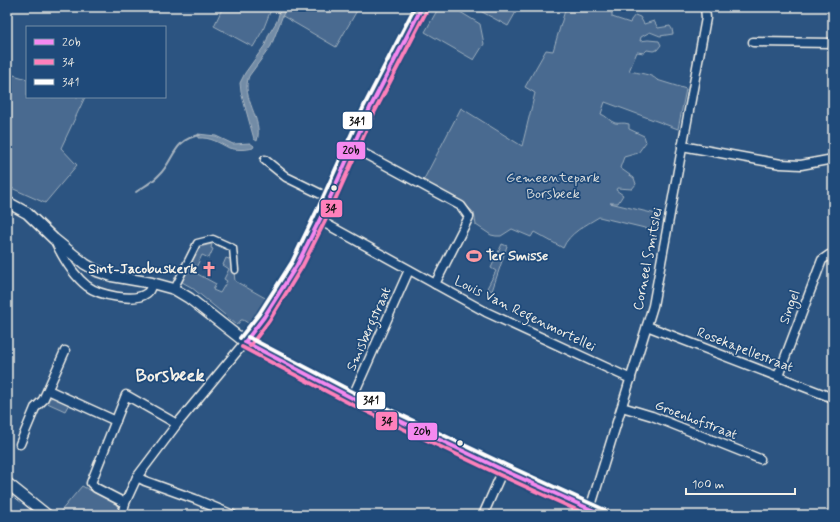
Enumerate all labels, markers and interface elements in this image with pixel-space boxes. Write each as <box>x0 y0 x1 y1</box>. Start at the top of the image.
legend <box>26 26 166 98</box>
text: 20b <box>62 35 81 51</box>
text: 34 <box>62 55 75 71</box>
text: 341 <box>62 75 79 91</box>
line badge: 341 <box>342 111 373 130</box>
text: 341 <box>349 115 365 129</box>
line badge: 20b <box>336 141 366 160</box>
text: 20b <box>342 144 360 158</box>
park label: Gemeentepark Borsbeek <box>506 169 600 203</box>
unlabelled marker <box>329 183 339 193</box>
line badge: 34 <box>320 199 343 218</box>
text: 34 <box>325 202 337 216</box>
street label: Corneel Smitslei <box>629 206 667 312</box>
sports icon: Ter Smisse <box>465 247 483 265</box>
place label: Ter Smisse <box>486 247 548 265</box>
place label: Sint-Jacobuskerk <box>88 260 197 278</box>
church icon: Sint-Jacobuskerk <box>200 260 218 278</box>
street label: Louis Van Regenmortellei <box>451 272 599 358</box>
street label: Smisbergstraat <box>342 284 397 375</box>
street label: Singel <box>775 287 806 327</box>
street label: Rosekapellestraat <box>694 323 796 377</box>
district label: Borsbeek <box>136 364 204 388</box>
line badge: 341 <box>356 391 386 410</box>
text: 341 <box>363 394 379 408</box>
street label: Groenhofstraat <box>652 396 740 444</box>
line badge: 34 <box>375 411 398 431</box>
text: 34 <box>381 415 393 429</box>
line badge: 20b <box>407 422 438 441</box>
text: 20b <box>413 425 431 439</box>
unlabelled marker <box>455 438 465 448</box>
scale bar <box>686 470 795 496</box>
text: 100 m <box>692 477 724 493</box>

